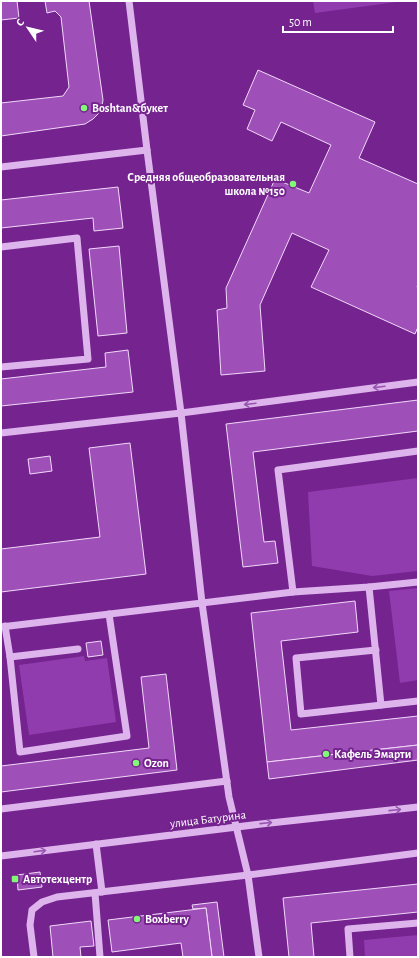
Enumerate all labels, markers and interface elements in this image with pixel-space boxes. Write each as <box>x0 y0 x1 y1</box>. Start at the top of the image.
north arrow <box>8 8 48 48</box>
scale bar <box>283 8 393 34</box>
text: 50 m <box>289 16 312 28</box>
text: С <box>14 17 26 28</box>
place label: Boshtan&букет <box>92 102 168 115</box>
marker: Boshtan&букет <box>79 103 89 113</box>
place label: Средняя общеобразовательная школа №150 <box>127 171 285 197</box>
marker: Средняя общеобразовательная школа №150 <box>288 179 298 189</box>
one-way arrow <box>373 383 386 391</box>
one-way arrow <box>244 400 257 408</box>
place label: Кафель Эмарти <box>334 748 411 760</box>
marker: Кафель Эмарти <box>321 749 331 759</box>
place label: Ozon <box>144 757 169 769</box>
marker: Ozon <box>131 758 141 768</box>
one-way arrow <box>388 806 401 813</box>
street label: улица Батурина <box>168 808 247 831</box>
one-way arrow <box>259 820 272 827</box>
one-way arrow <box>33 847 46 855</box>
place label: Автотехцентр <box>23 873 92 885</box>
marker: Автотехцентр <box>10 874 20 884</box>
place label: Boxberry <box>145 913 190 926</box>
marker: Boxberry <box>132 914 142 924</box>

